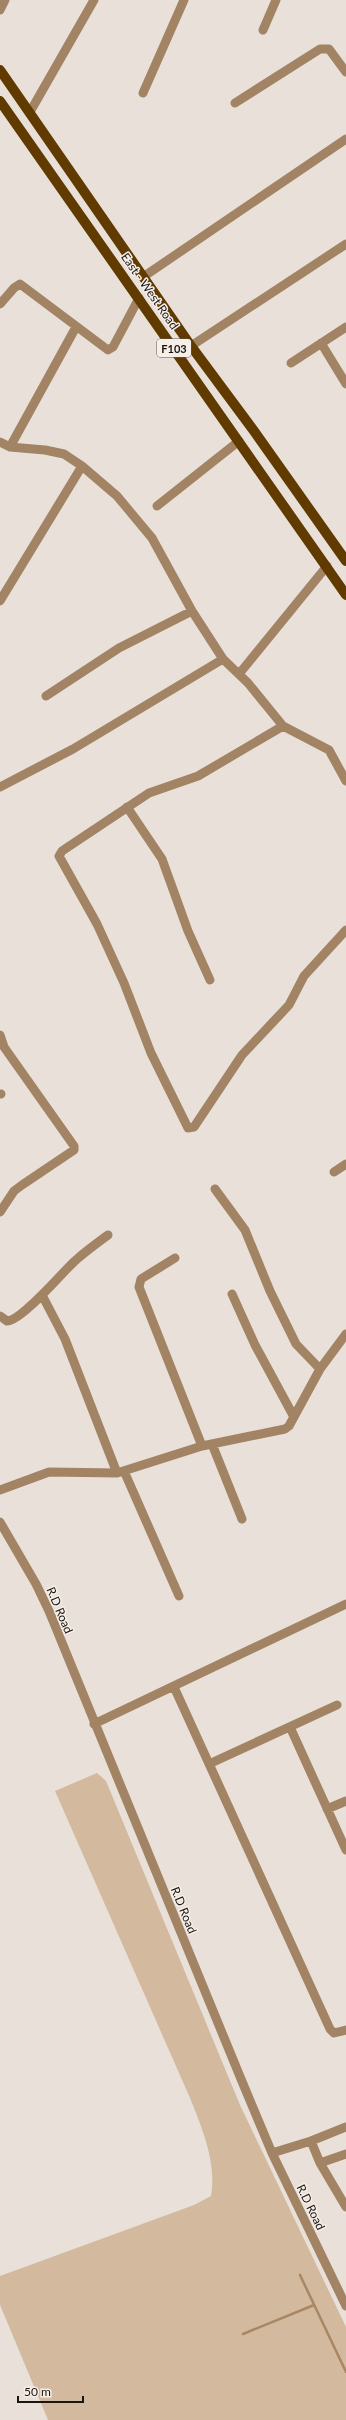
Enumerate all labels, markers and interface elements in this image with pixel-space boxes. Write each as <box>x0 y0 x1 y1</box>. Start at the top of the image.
street label: East - West Road <box>118 250 182 332</box>
road number: F103 <box>157 339 191 357</box>
street label: R.D Road <box>43 1584 77 1636</box>
street label: R.D Road <box>168 1884 200 1936</box>
street label: R.D Road <box>293 2182 329 2232</box>
scale bar <box>18 2378 83 2404</box>
text: 50 m <box>24 2384 51 2399</box>

